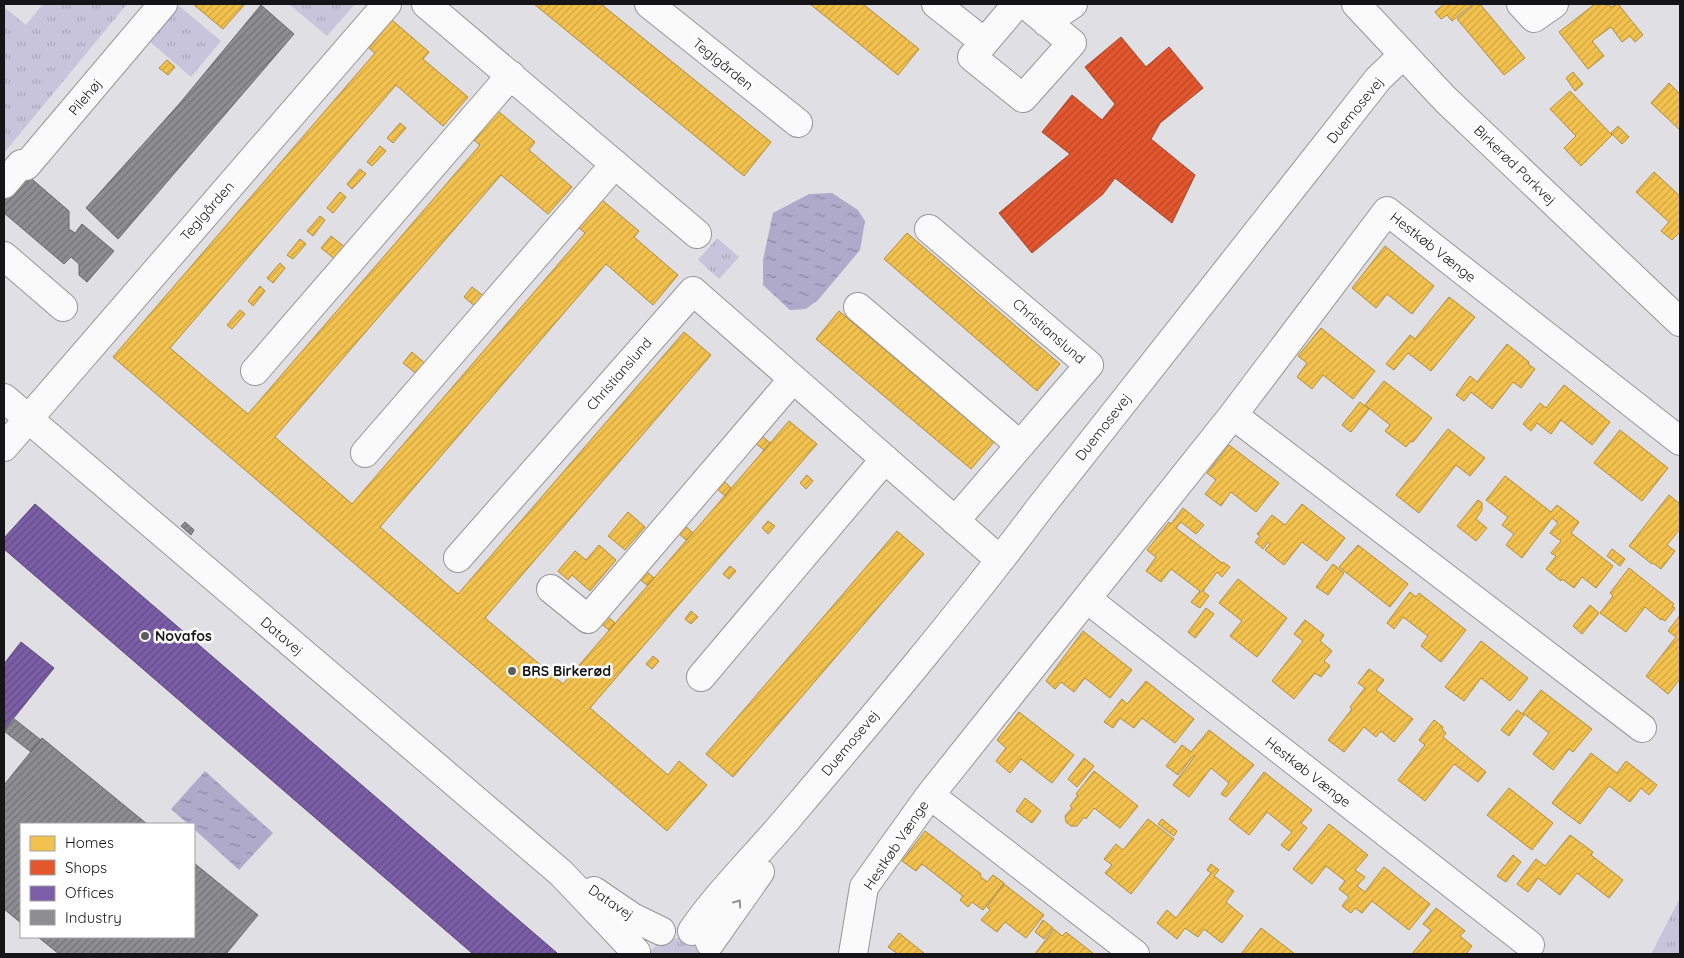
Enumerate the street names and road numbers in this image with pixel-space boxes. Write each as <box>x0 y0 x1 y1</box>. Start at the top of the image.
street label: Teglgården <box>689 34 757 94</box>
street label: Duemosevej <box>1323 73 1387 147</box>
street label: Pilehøj <box>64 75 106 119</box>
street label: Birkerød Parkvej <box>1470 121 1560 209</box>
street label: Teglgården <box>176 177 238 245</box>
street label: Hestkøb Vænge <box>1386 208 1480 286</box>
street label: Christianslund <box>1009 294 1089 368</box>
street label: Christianslund <box>582 334 656 414</box>
street label: Duemosevej <box>1071 390 1135 464</box>
street label: Datavej <box>257 613 307 659</box>
street label: Duemosevej <box>817 706 883 780</box>
street label: Hestkøb Vænge <box>1261 733 1355 811</box>
street label: Hestkøb Vænge <box>859 797 933 893</box>
street label: Datavej <box>585 880 637 924</box>

